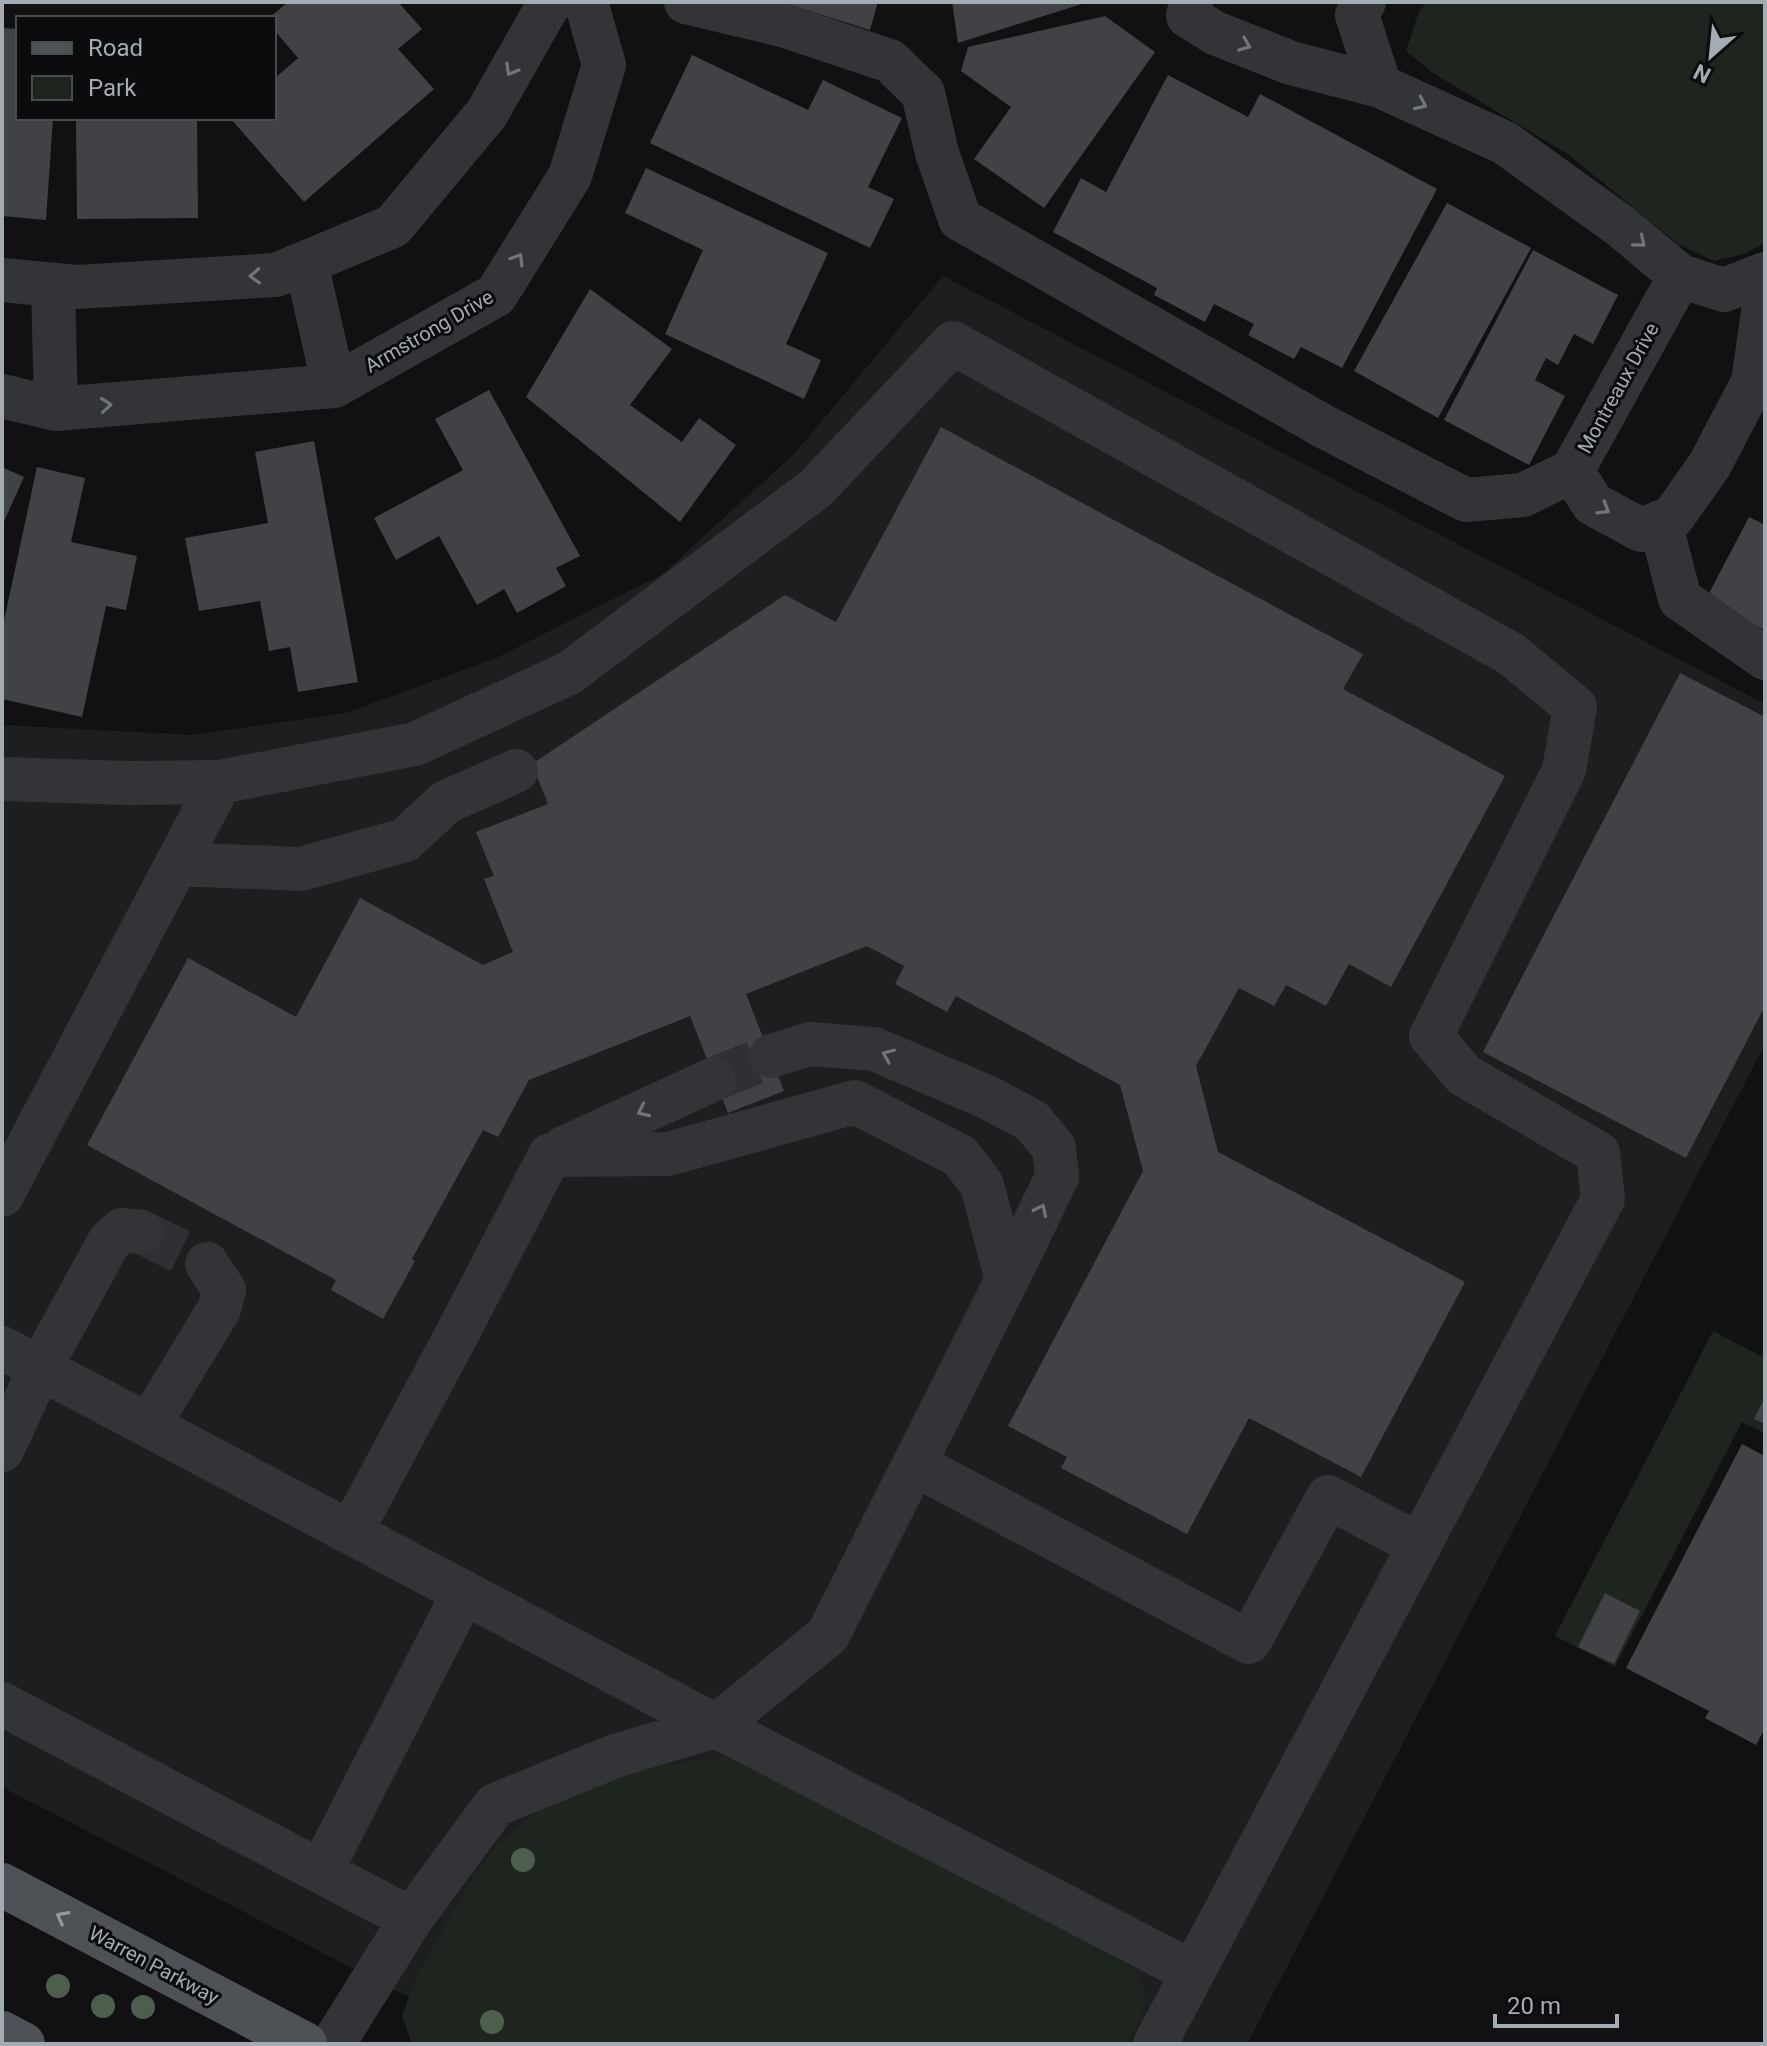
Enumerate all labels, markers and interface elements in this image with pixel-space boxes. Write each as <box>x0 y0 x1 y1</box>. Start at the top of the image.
legend <box>16 16 276 120</box>
north arrow <box>1671 16 1751 96</box>
text: Road <box>88 34 143 62</box>
one-way arrow <box>1237 35 1251 52</box>
text: N <box>1690 59 1715 88</box>
one-way arrow <box>505 61 521 76</box>
text: Park <box>88 74 137 102</box>
one-way arrow <box>1413 95 1428 111</box>
one-way arrow <box>1631 232 1646 247</box>
one-way arrow <box>508 253 523 268</box>
one-way arrow <box>248 268 261 285</box>
street label: Armstrong Drive <box>360 285 498 377</box>
street label: Montreaux Drive <box>1572 319 1664 457</box>
one-way arrow <box>100 397 113 414</box>
one-way arrow <box>1595 499 1610 515</box>
one-way arrow <box>881 1048 896 1064</box>
one-way arrow <box>637 1102 652 1118</box>
one-way arrow <box>1031 1203 1047 1218</box>
one-way arrow <box>56 1912 71 1927</box>
street label: Warren Parkway <box>85 1921 224 2010</box>
scale bar <box>1495 1978 1617 2028</box>
text: 20 m <box>1507 1992 1561 2020</box>

